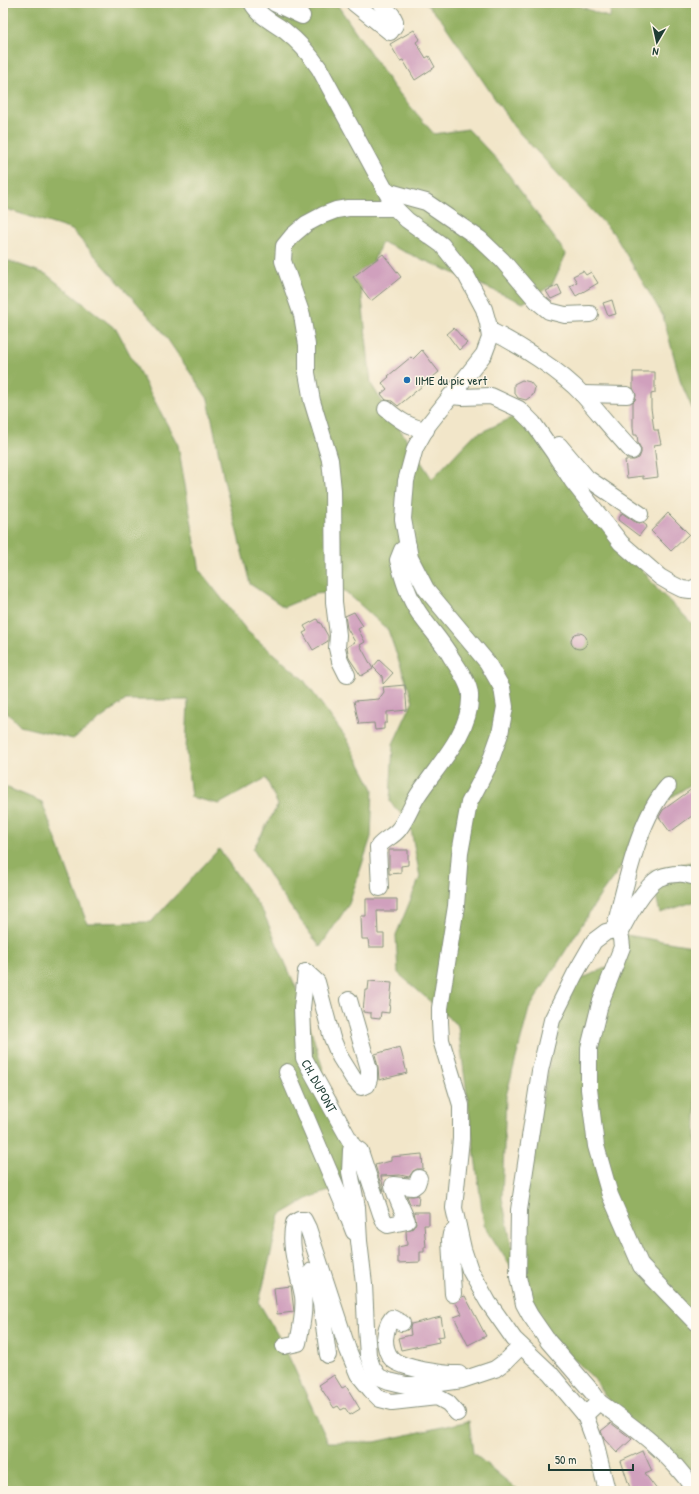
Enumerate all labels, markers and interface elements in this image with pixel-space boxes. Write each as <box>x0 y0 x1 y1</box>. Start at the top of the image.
north arrow <box>637 22 677 62</box>
text: N <box>651 44 659 59</box>
place label: IIME du pic vert <box>415 371 488 389</box>
marker: IIME du pic vert <box>402 375 412 385</box>
street label: CH. DUPONT <box>297 1056 342 1117</box>
scale bar <box>549 1446 633 1472</box>
text: 50 m <box>555 1451 576 1468</box>

